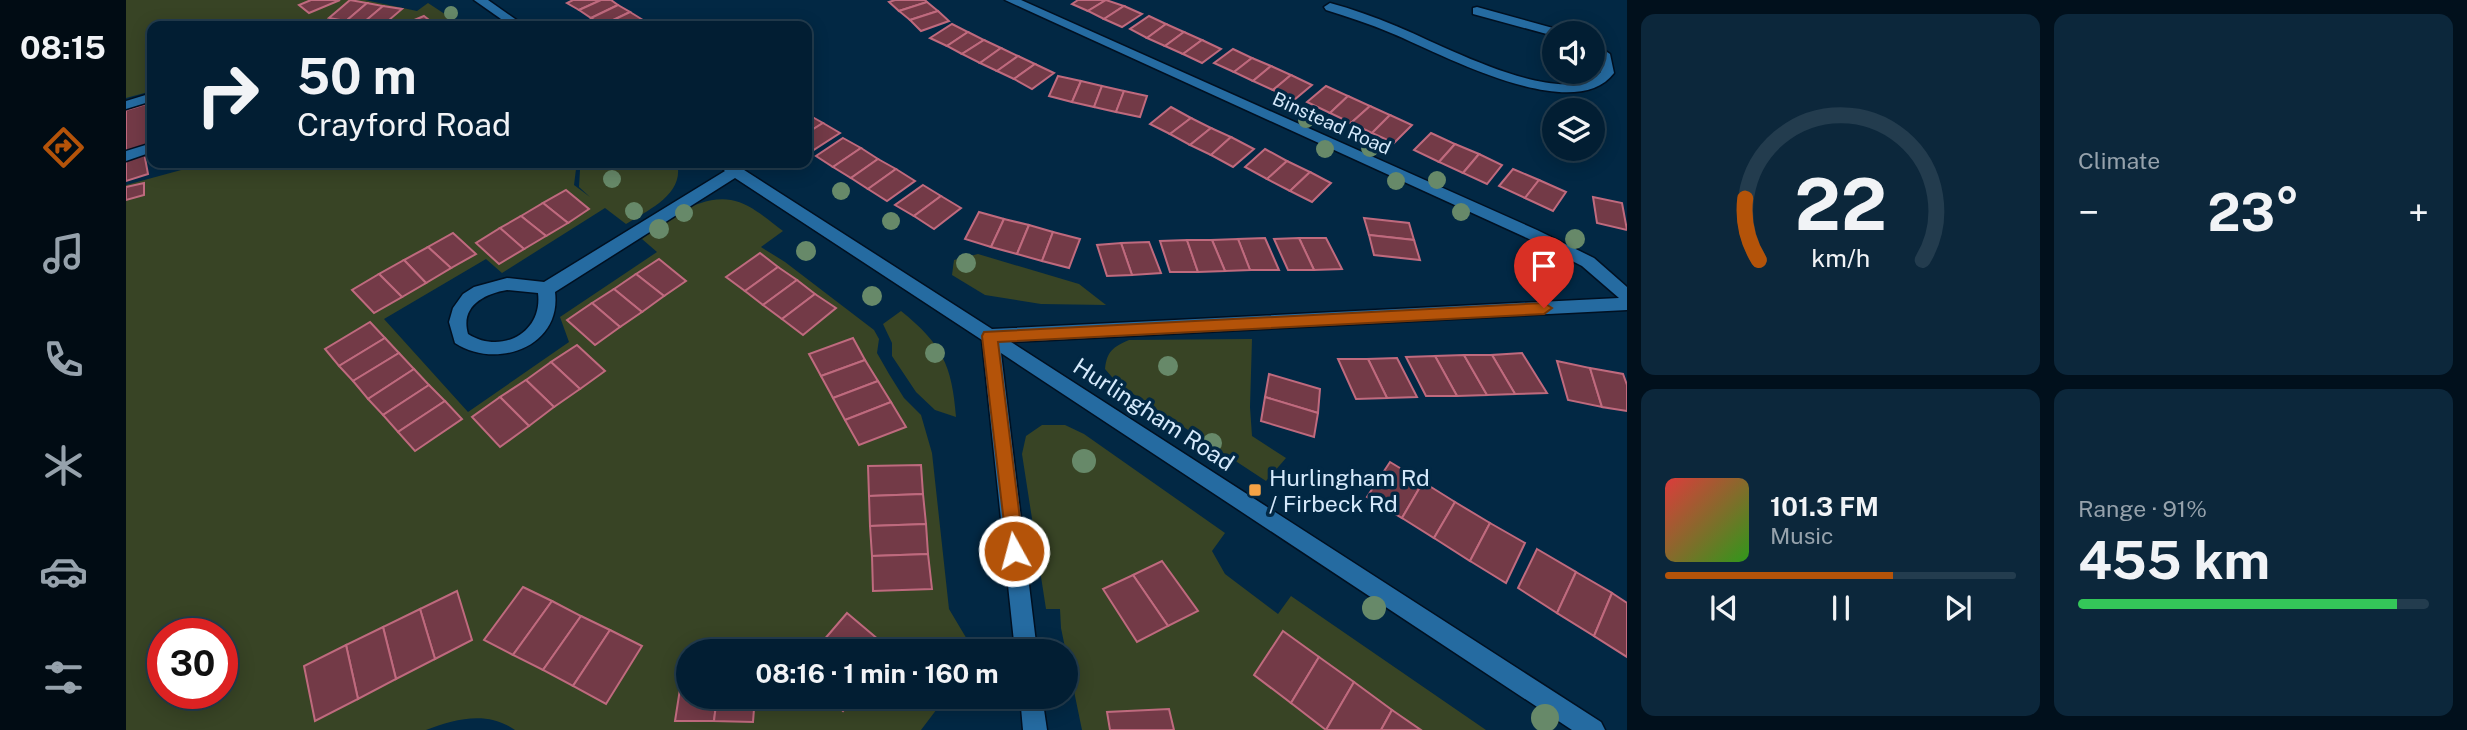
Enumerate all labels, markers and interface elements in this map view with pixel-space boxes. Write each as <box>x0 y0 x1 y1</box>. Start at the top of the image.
map controls <box>1542 21 1605 161</box>
button: sound <box>1542 21 1605 84</box>
text: 08:15 <box>20 29 106 66</box>
text: 50 m <box>297 47 417 105</box>
icon: right <box>182 49 273 140</box>
street label: Binstead Road <box>1269 87 1395 159</box>
button: layers <box>1542 98 1605 161</box>
text: Crayford Road <box>297 106 511 143</box>
icon: directions <box>39 123 88 172</box>
text: Climate <box>2078 147 2160 174</box>
text: 22 <box>1794 162 1887 247</box>
text: 23° <box>2207 182 2300 243</box>
text: − <box>2078 190 2099 235</box>
text: + <box>2408 190 2429 235</box>
icon: music <box>39 229 88 278</box>
pin <box>1514 236 1574 308</box>
text: km/h <box>1811 243 1870 273</box>
icon: arrive <box>1525 247 1563 285</box>
icon: phone <box>39 335 88 384</box>
street label: Hurlingham Road <box>1069 352 1239 476</box>
icon: climate <box>39 441 88 490</box>
place label: Hurlingham Rd / Firbeck Rd <box>1269 464 1430 517</box>
marker: Hurlingham Rd / Firbeck Rd <box>1247 482 1263 498</box>
text: 101.3 FM <box>1770 491 1879 522</box>
text: Range · 91% <box>2078 495 2207 522</box>
position arrow <box>977 514 1051 588</box>
text: Music <box>1770 522 1834 549</box>
text: 455 km <box>2078 530 2270 591</box>
icon: car <box>39 547 88 596</box>
icon: previous <box>1705 589 1743 627</box>
icon: pause <box>1822 589 1860 627</box>
icon: next <box>1939 589 1977 627</box>
speed limit sign: 30 <box>147 618 238 709</box>
icon: filters <box>39 653 88 702</box>
text: 08:16 · 1 min · 160 m <box>755 658 999 689</box>

